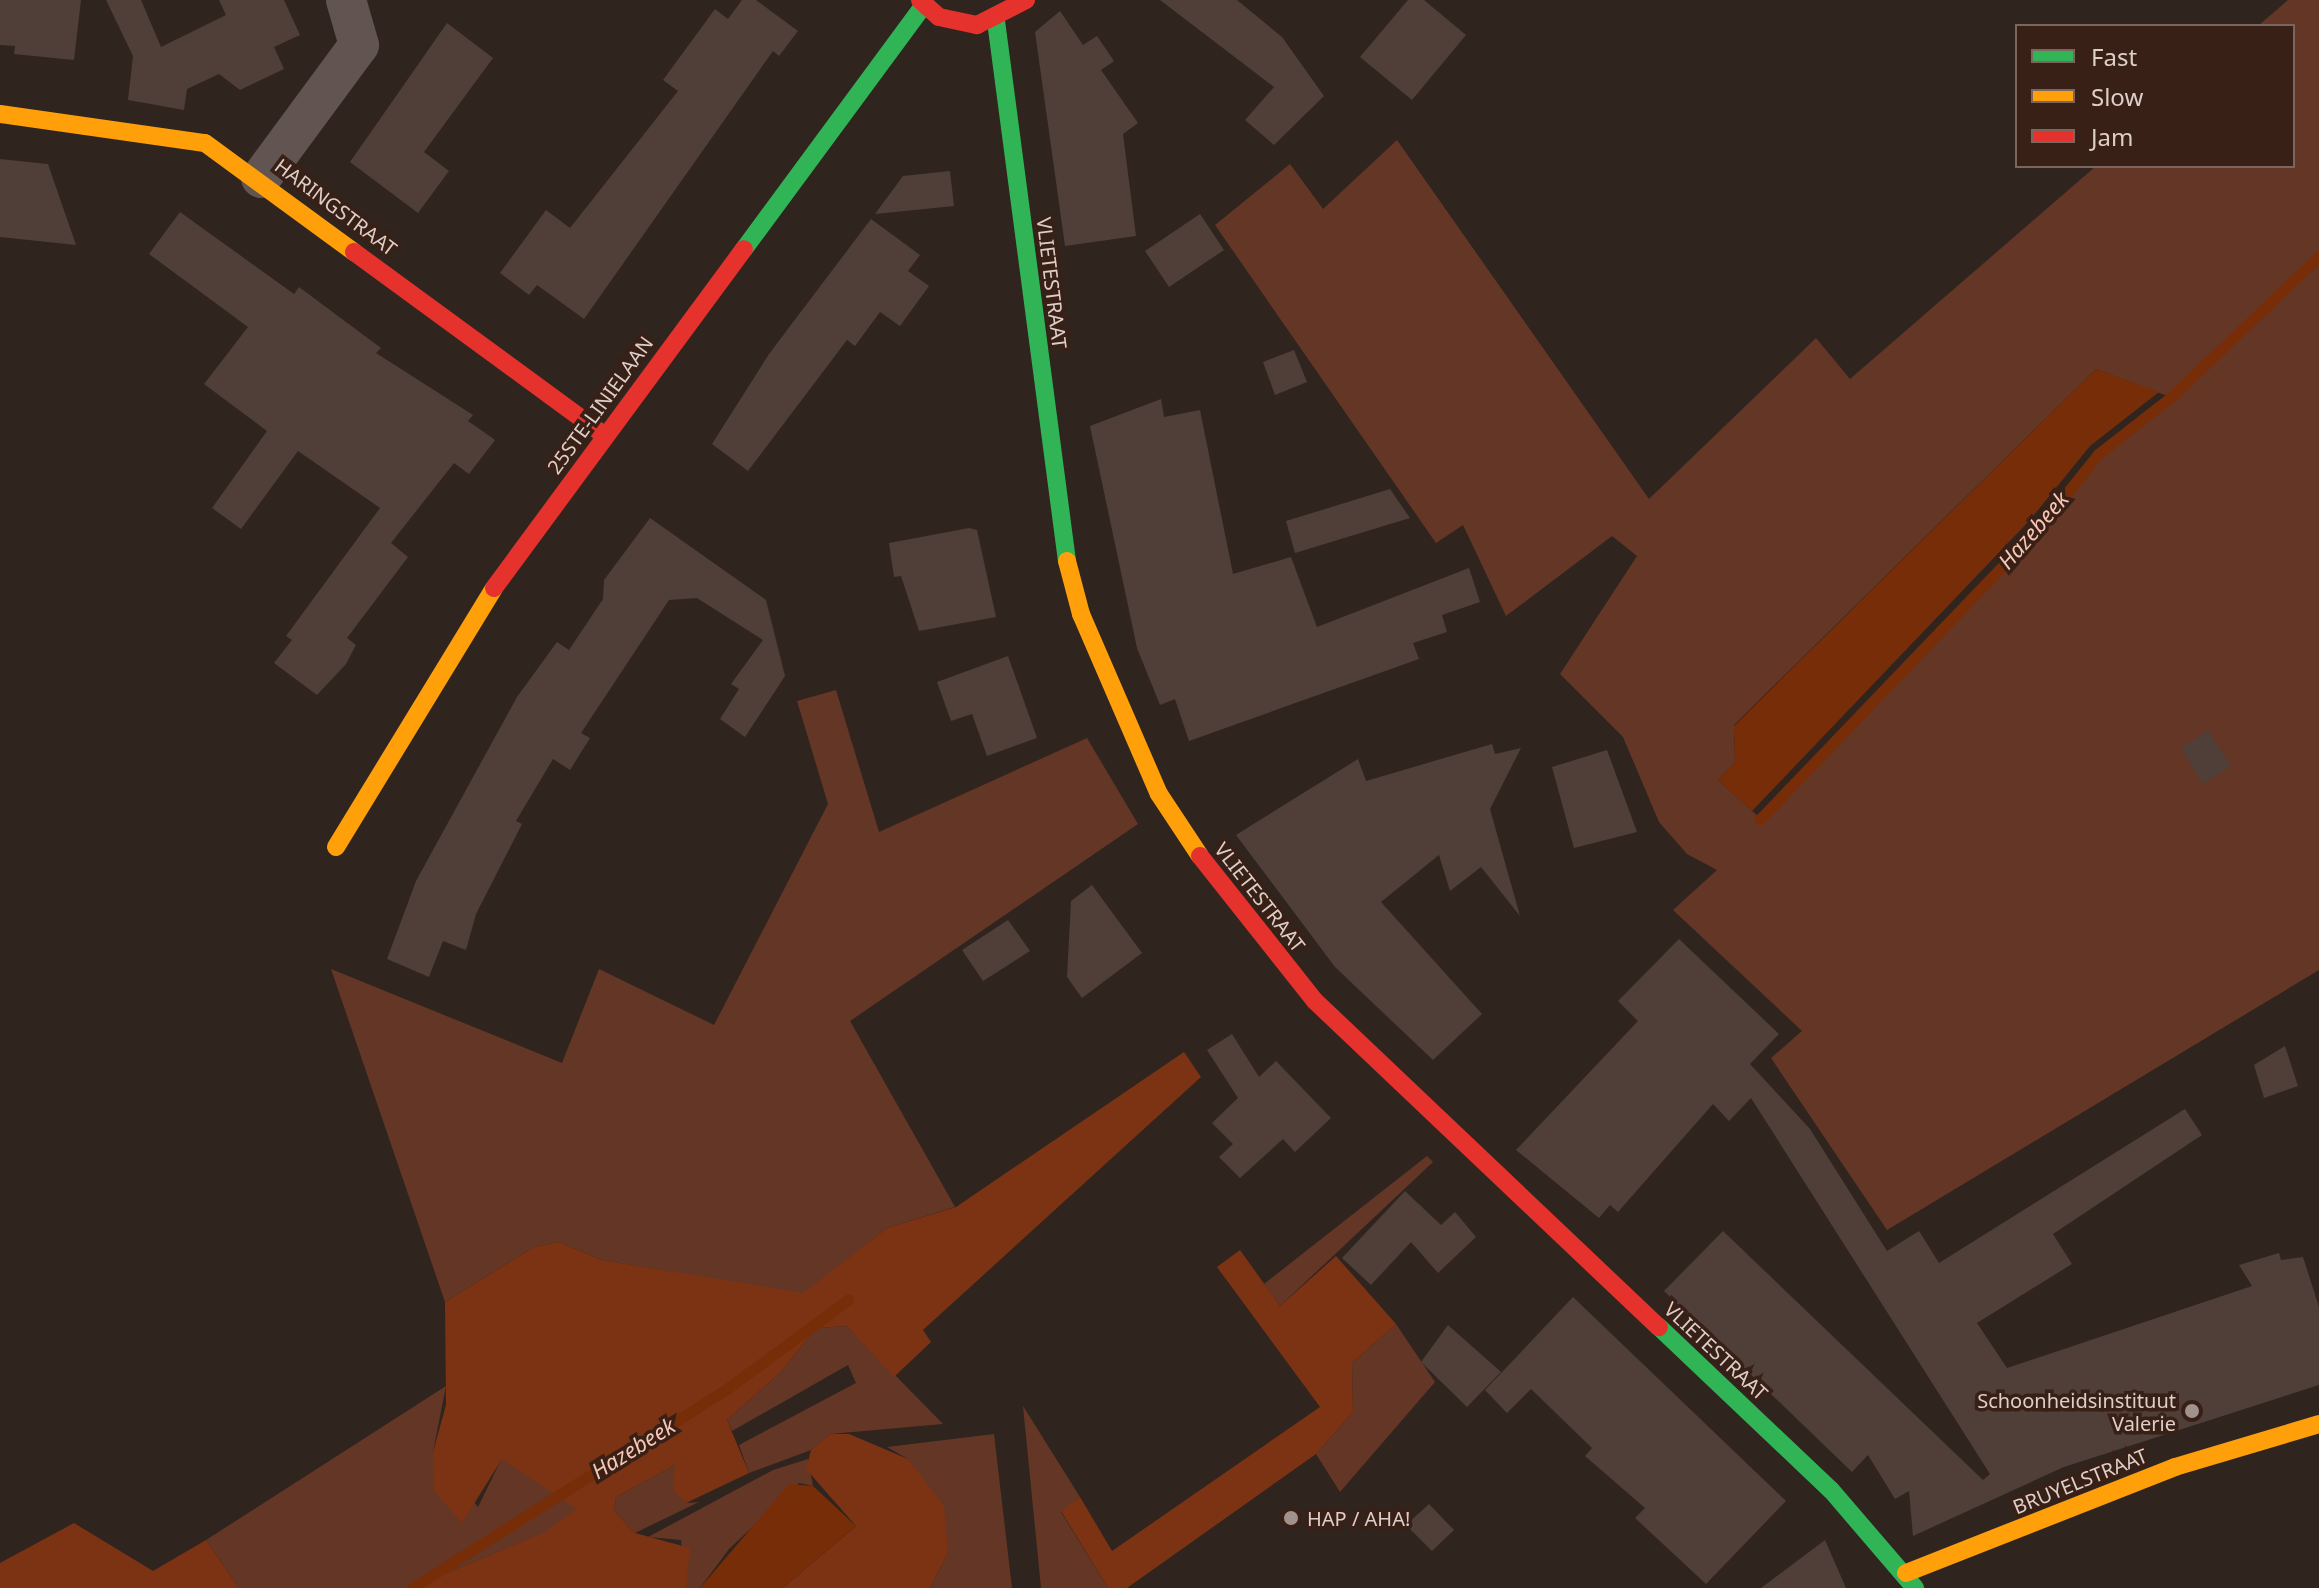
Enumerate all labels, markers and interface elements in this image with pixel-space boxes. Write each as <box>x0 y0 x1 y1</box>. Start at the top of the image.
legend <box>2015 24 2295 168</box>
text: Fast <box>2091 40 2137 73</box>
text: Slow <box>2091 80 2143 113</box>
text: Jam <box>2091 120 2133 153</box>
street label: HARINGSTRAAT <box>270 153 402 261</box>
street label: VLIETESTRAAT <box>1032 216 1072 350</box>
street label: 25STE-LINIELAAN <box>542 332 658 478</box>
water label: Hazebeek <box>1992 486 2074 574</box>
street label: VLIETESTRAAT <box>1210 837 1310 957</box>
street label: VLIETESTRAAT <box>1659 1297 1773 1405</box>
place label: Schoonheidsinstituut Valerie <box>1977 1388 2176 1435</box>
marker: Schoonheidsinstituut Valerie <box>2183 1402 2201 1420</box>
water label: Hazebeek <box>586 1412 680 1484</box>
street label: BRUYELSTRAAT <box>2009 1443 2151 1519</box>
place label: HAP / AHA! <box>1307 1506 1410 1530</box>
marker: HAP / AHA! <box>1282 1509 1300 1527</box>

